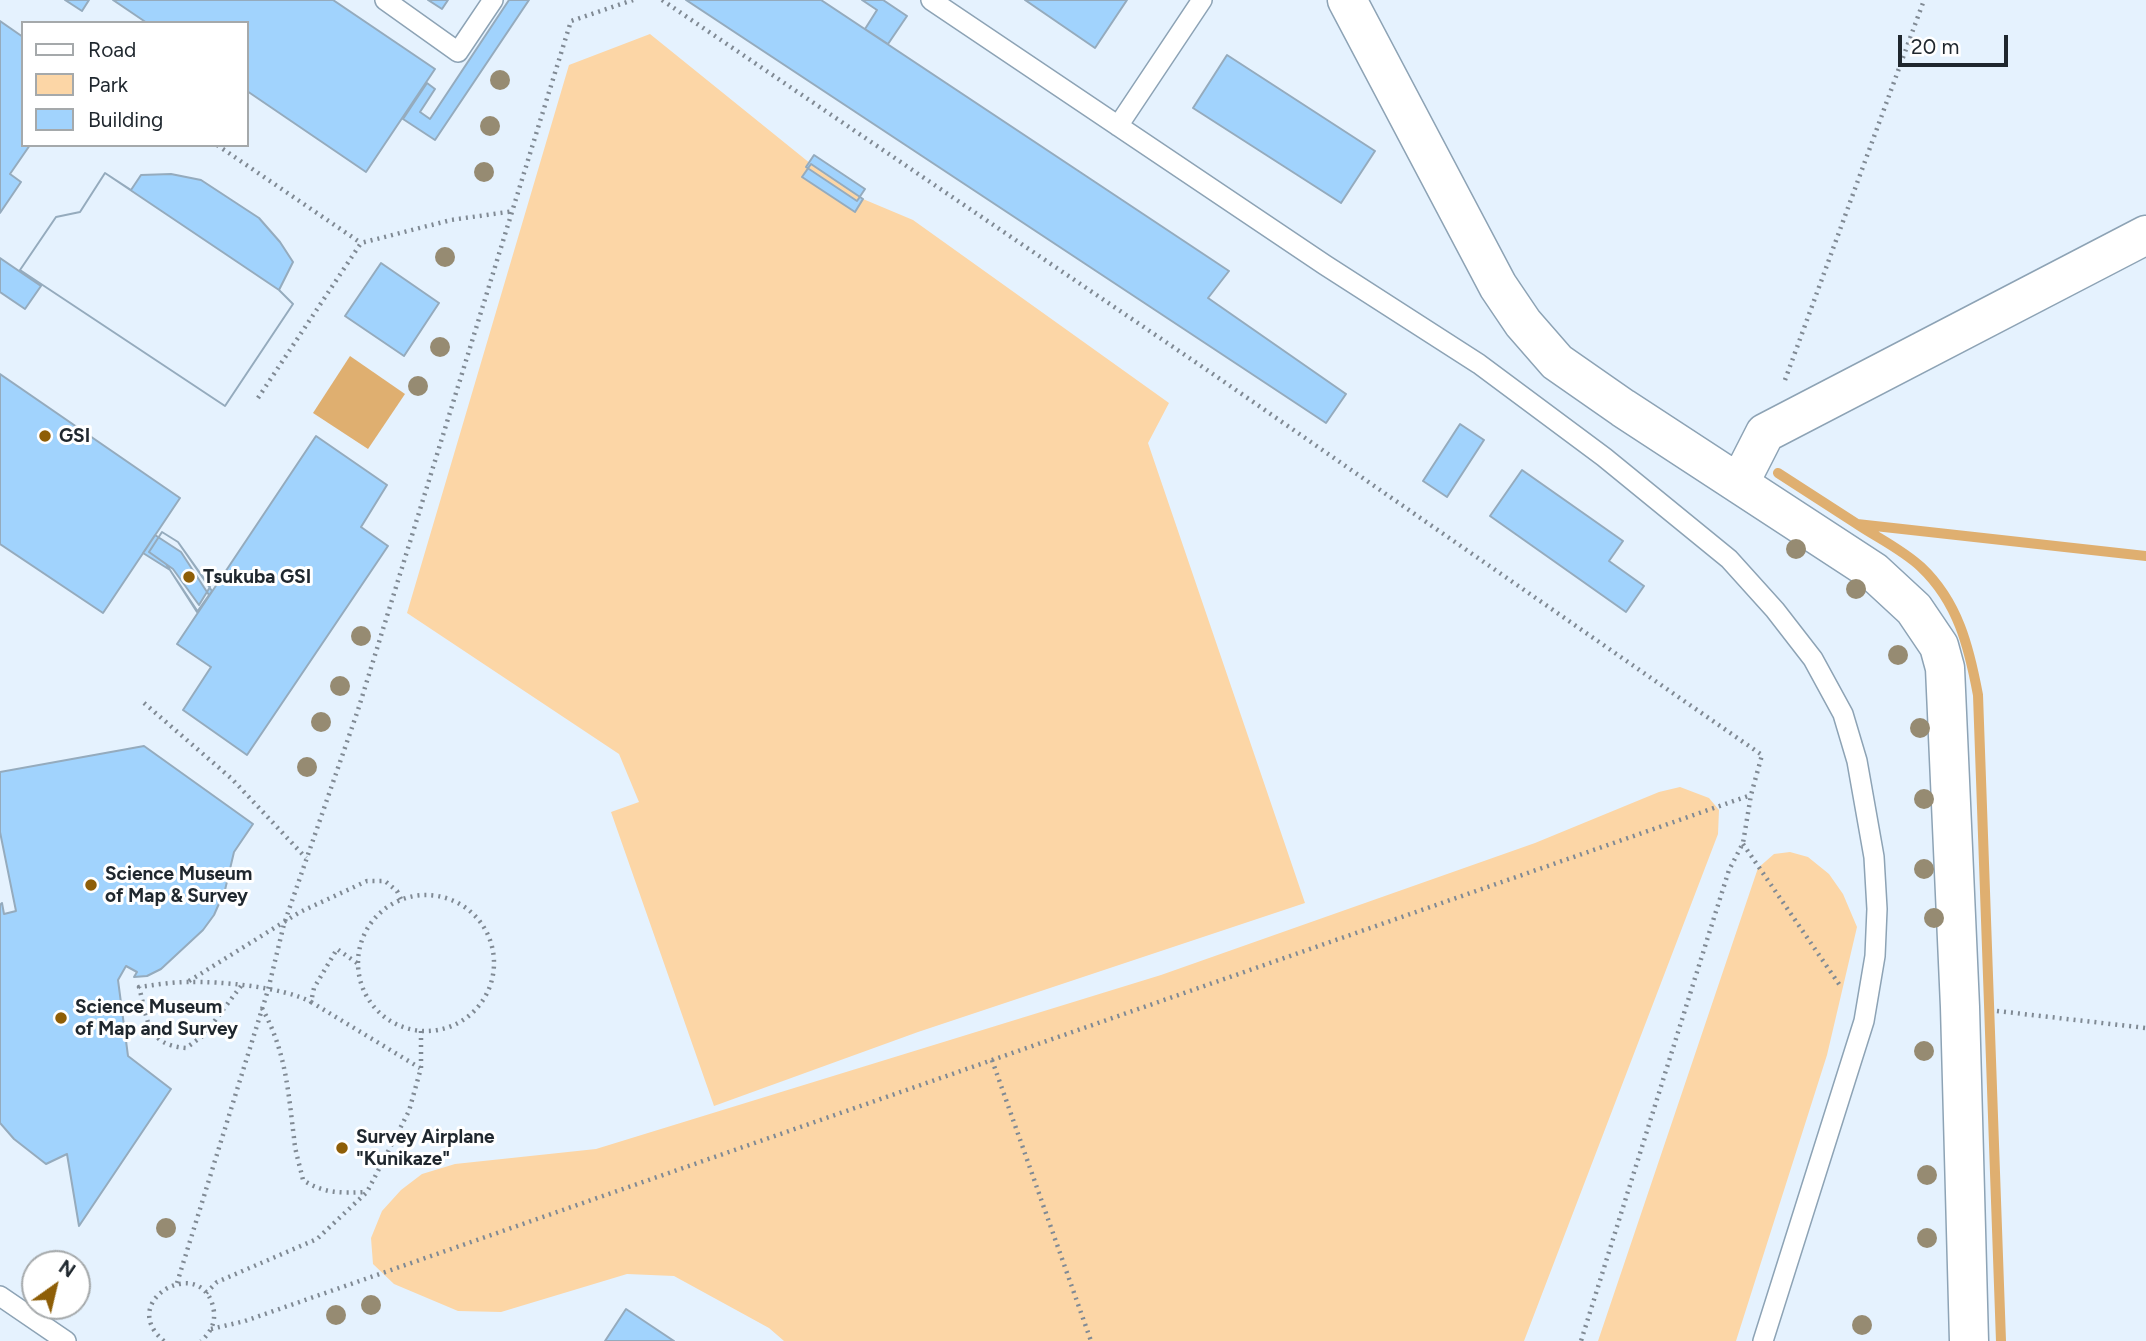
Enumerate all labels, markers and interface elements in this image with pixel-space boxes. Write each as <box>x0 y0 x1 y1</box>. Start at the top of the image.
legend <box>21 21 248 147</box>
scale bar <box>1901 21 2011 65</box>
text: 20 m <box>1911 34 1959 59</box>
text: Road <box>88 37 136 62</box>
text: Park <box>88 72 128 97</box>
text: Building <box>88 107 163 132</box>
place label: GSI <box>59 425 90 447</box>
marker: GSI <box>37 428 53 444</box>
place label: Tsukuba GSI <box>203 566 311 588</box>
marker: Tsukuba GSI <box>181 569 197 585</box>
place label: Science Museum of Map & Survey <box>105 863 252 907</box>
marker: Science Museum of Map & Survey <box>83 877 99 893</box>
place label: Science Museum of Map and Survey <box>75 996 238 1040</box>
marker: Science Museum of Map and Survey <box>53 1010 69 1026</box>
place label: Survey Airplane "Kunikaze" <box>356 1126 495 1170</box>
marker: Survey Airplane "Kunikaze" <box>334 1140 350 1156</box>
north arrow <box>21 1250 91 1320</box>
text: N <box>54 1255 79 1282</box>

